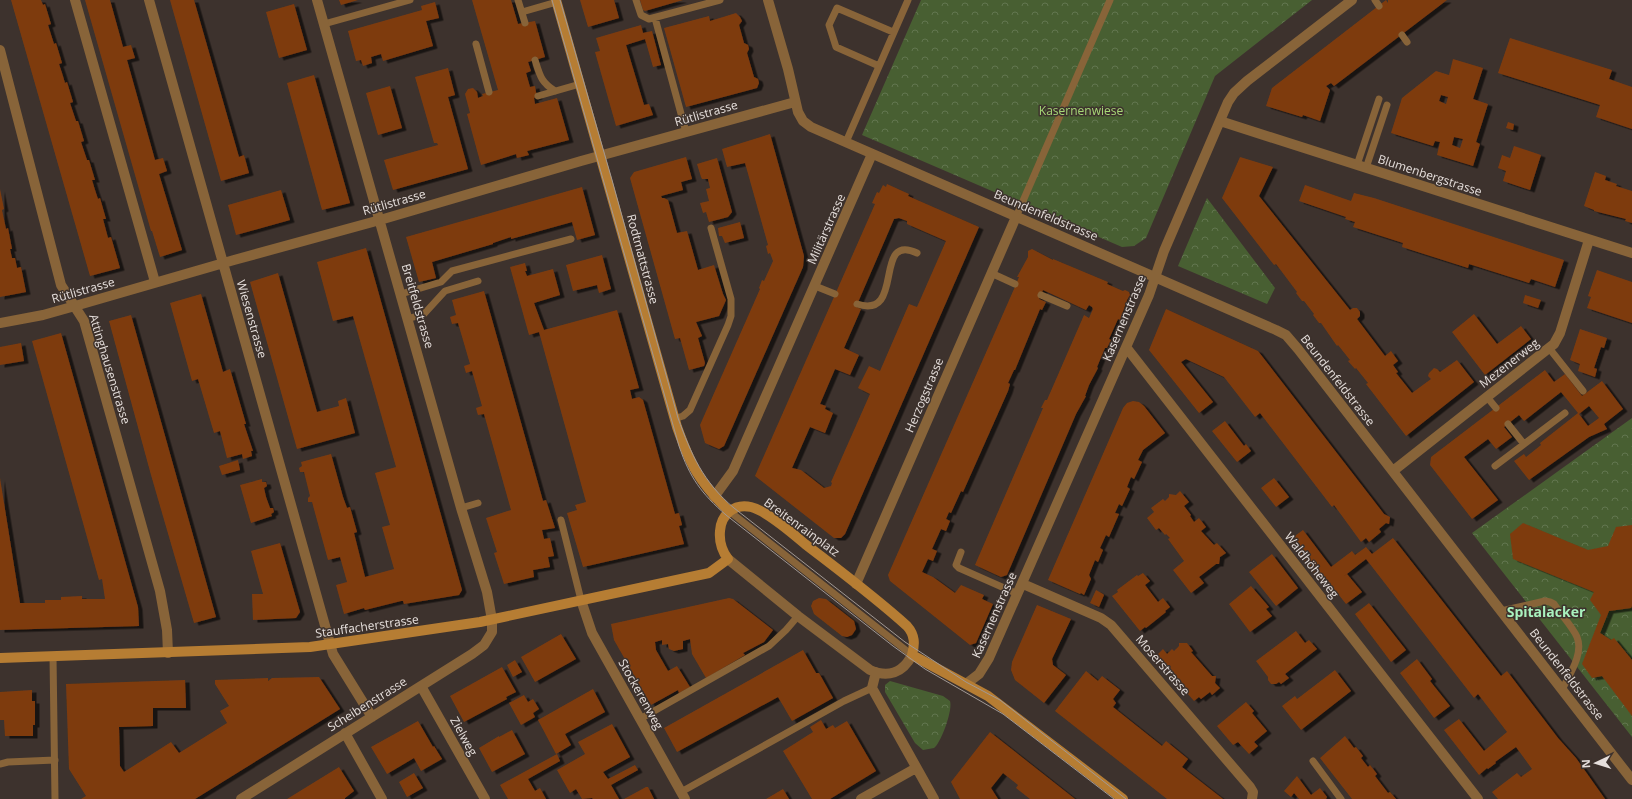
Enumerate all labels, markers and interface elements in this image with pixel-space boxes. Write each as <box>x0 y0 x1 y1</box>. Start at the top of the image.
street label: Rütlistrasse <box>672 96 740 130</box>
park label: Kasernenwiese <box>1039 102 1123 119</box>
street label: Blumenbergstrasse <box>1376 150 1485 200</box>
street label: Rütlistrasse <box>360 185 428 219</box>
street label: Beundenfeldstrasse <box>991 185 1101 245</box>
street label: Militärstrasse <box>803 191 849 267</box>
street label: Rodtmattstrasse <box>623 212 663 306</box>
street label: Breitfeldstrasse <box>398 262 438 351</box>
street label: Kasernenstrasse <box>1098 272 1150 364</box>
street label: Rütlistrasse <box>49 273 117 307</box>
street label: Wiesenstrasse <box>233 278 271 360</box>
street label: Attinghausenstrasse <box>85 312 135 426</box>
street label: Beundenfeldstrasse <box>1297 331 1379 429</box>
street label: Mezenerweg <box>1476 334 1543 392</box>
street label: Herzogstrasse <box>901 355 947 435</box>
street label: Breitenrainplatz <box>761 494 844 560</box>
street label: Waldhöheweg <box>1281 528 1343 602</box>
street label: Kasernenstrasse <box>967 569 1021 661</box>
district label: Spitalacker <box>1507 602 1586 621</box>
street label: Stauffacherstrasse <box>314 610 420 642</box>
street label: Beundenfeldstrasse <box>1526 625 1608 723</box>
street label: Moserstrasse <box>1132 631 1194 699</box>
street label: Stockerenweg <box>615 656 668 733</box>
street label: Scheibenstrasse <box>324 673 410 735</box>
street label: Zielweg <box>446 713 482 759</box>
north arrow <box>1576 743 1616 783</box>
text: N <box>1578 759 1593 769</box>

